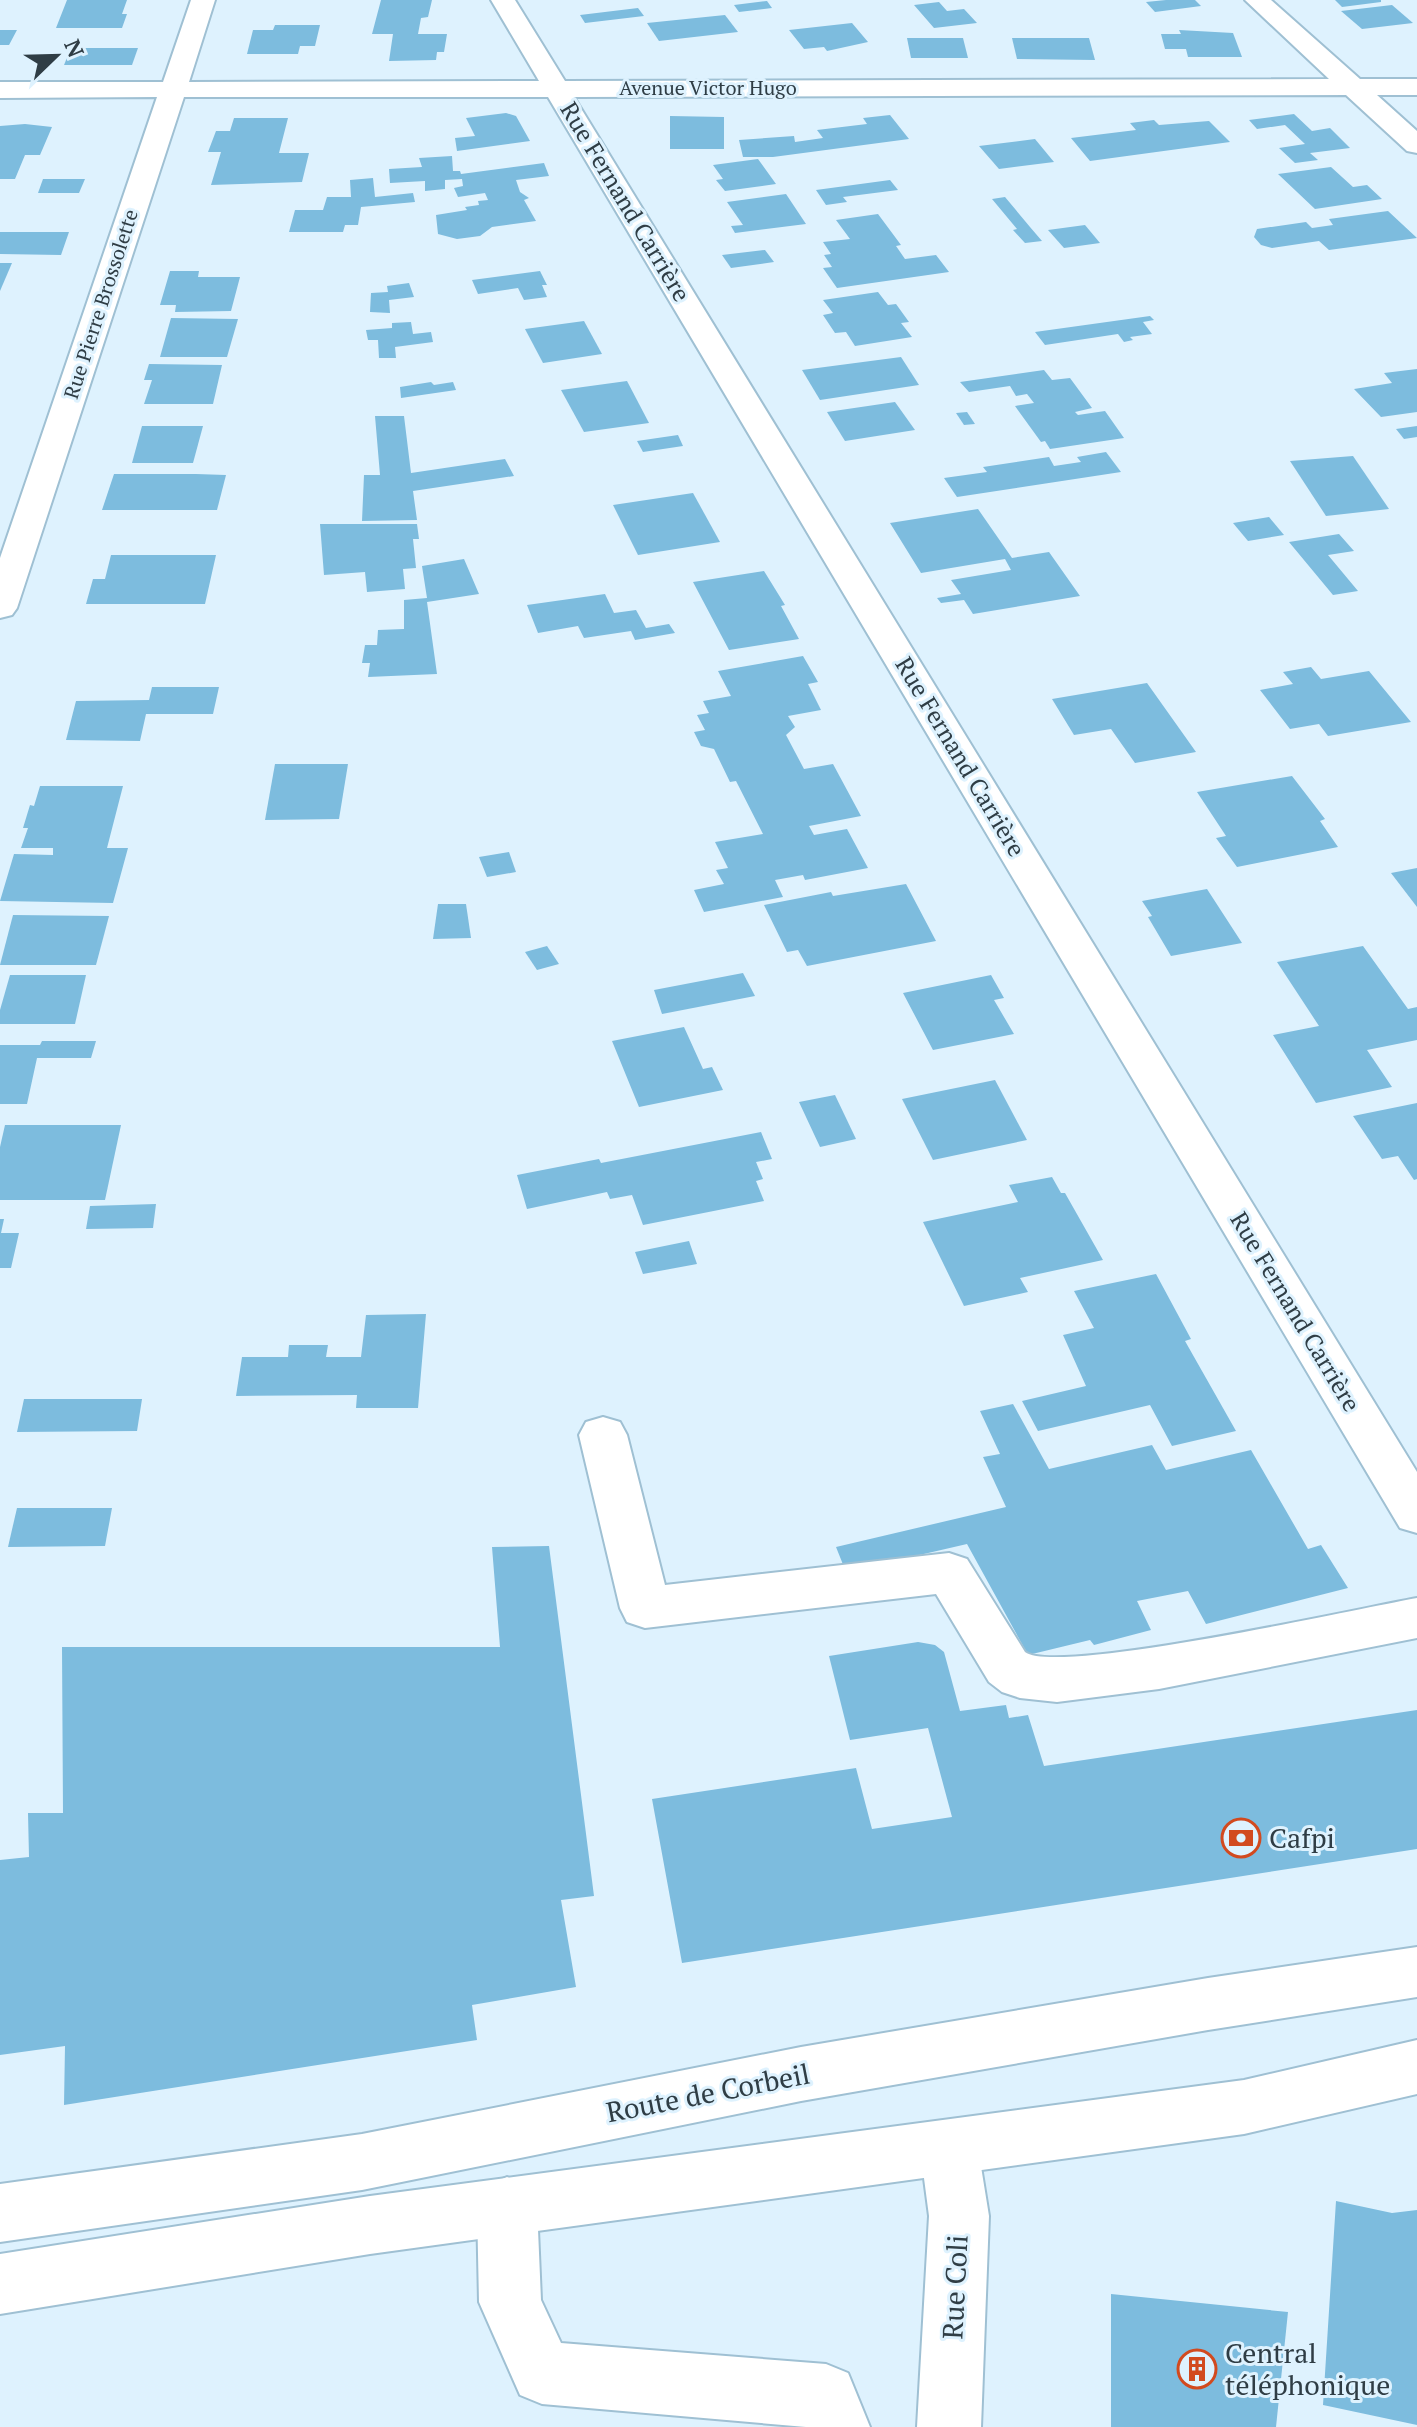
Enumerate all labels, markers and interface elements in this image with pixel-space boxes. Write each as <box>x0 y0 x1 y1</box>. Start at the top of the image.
north arrow <box>16 16 96 96</box>
text: N <box>58 35 92 62</box>
street label: Avenue Victor Hugo <box>619 74 797 101</box>
street label: Rue Fernand Carrière <box>554 96 698 307</box>
street label: Rue Pierre Brossolette <box>57 206 144 402</box>
street label: Rue Fernand Carrière <box>889 651 1033 862</box>
street label: Rue Fernand Carrière <box>1224 1206 1368 1417</box>
bank icon: Cafpi <box>1220 1817 1262 1859</box>
place label: Cafpi <box>1269 1819 1335 1856</box>
street label: Route de Corbeil <box>603 2055 813 2130</box>
street label: Rue Coli <box>933 2234 976 2340</box>
place label: Central téléphonique <box>1225 2334 1390 2403</box>
building icon: Central téléphonique <box>1176 2348 1218 2390</box>

